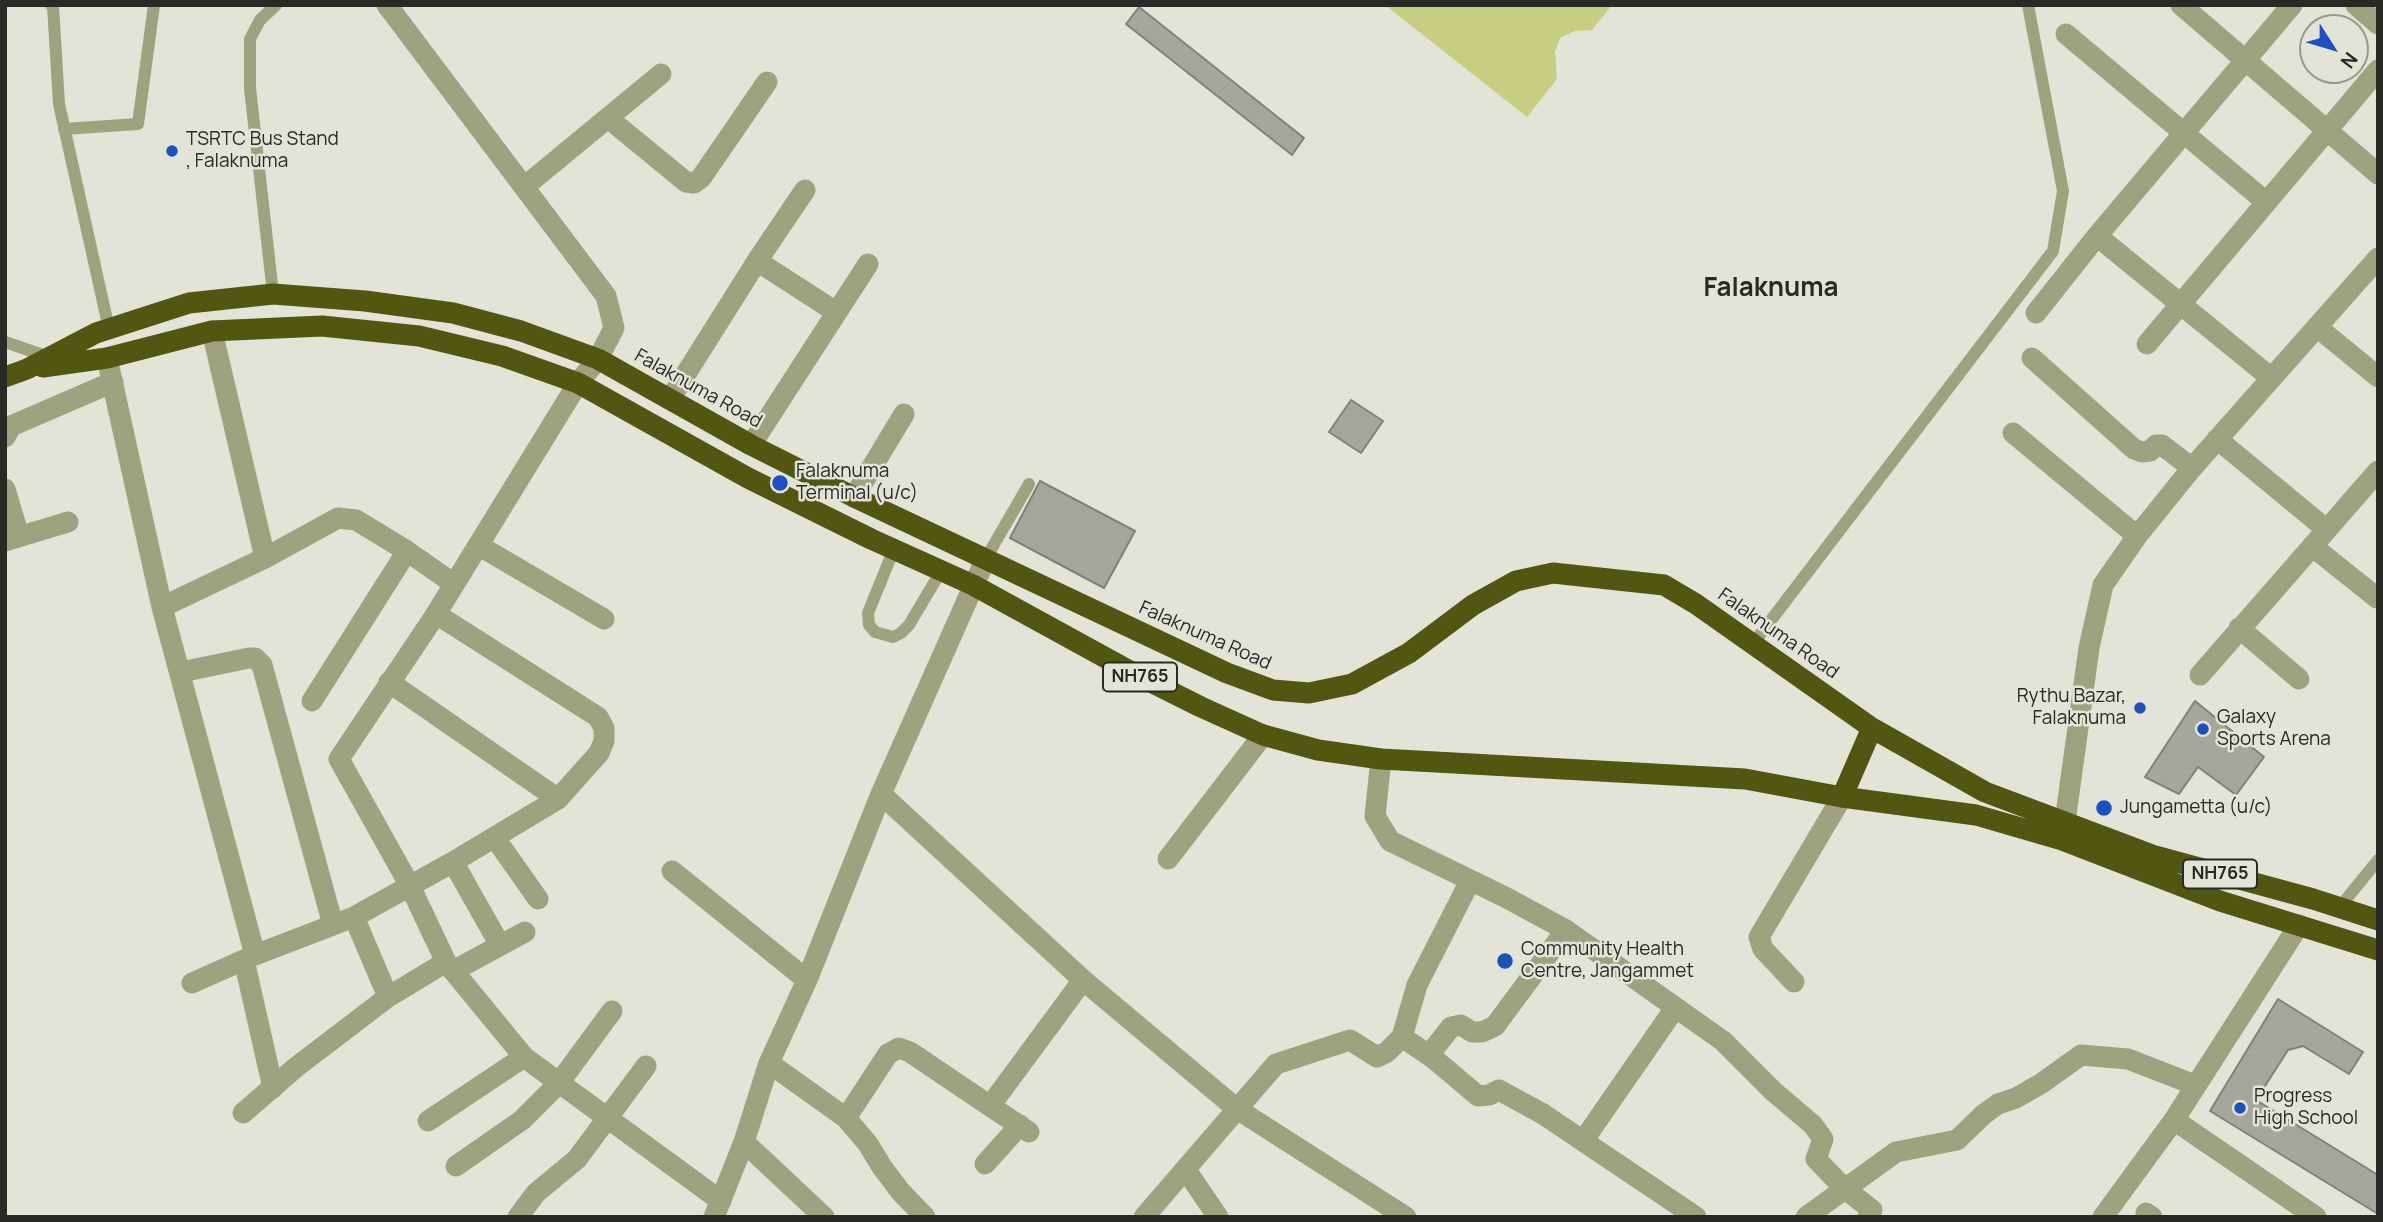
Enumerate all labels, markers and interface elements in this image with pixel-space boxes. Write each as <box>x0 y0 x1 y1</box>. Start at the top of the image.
north arrow <box>2299 14 2369 84</box>
text: N <box>2335 47 2364 74</box>
place label: TSRTC Bus Stand , Falaknuma <box>186 129 339 173</box>
marker: TSRTC Bus Stand , Falaknuma <box>164 143 180 159</box>
district label: Falaknuma <box>1703 273 1839 305</box>
street label: Falaknuma Road <box>630 345 766 433</box>
place label: Falaknuma Terminal (u/c) <box>796 461 918 505</box>
marker: Falaknuma Terminal (u/c) <box>770 473 790 493</box>
street label: Falaknuma Road <box>1713 584 1843 684</box>
street label: Falaknuma Road <box>1135 597 1275 675</box>
road number: NH765 <box>1103 662 1177 692</box>
place label: Rythu Bazar, Falaknuma <box>2017 686 2126 730</box>
marker: Rythu Bazar, Falaknuma <box>2132 700 2148 716</box>
place label: Galaxy Sports Arena <box>2217 707 2331 751</box>
marker: Galaxy Sports Arena <box>2195 721 2211 737</box>
place label: Jungametta (u/c) <box>2120 797 2272 819</box>
marker: Jungametta (u/c) <box>2094 798 2114 818</box>
road number: NH765 <box>2183 860 2257 888</box>
place label: Community Health Centre, Jangammet <box>1521 939 1694 983</box>
marker: Community Health Centre, Jangammet <box>1495 951 1515 971</box>
place label: Progress High School <box>2254 1086 2358 1130</box>
marker: Progress High School <box>2232 1100 2248 1116</box>

